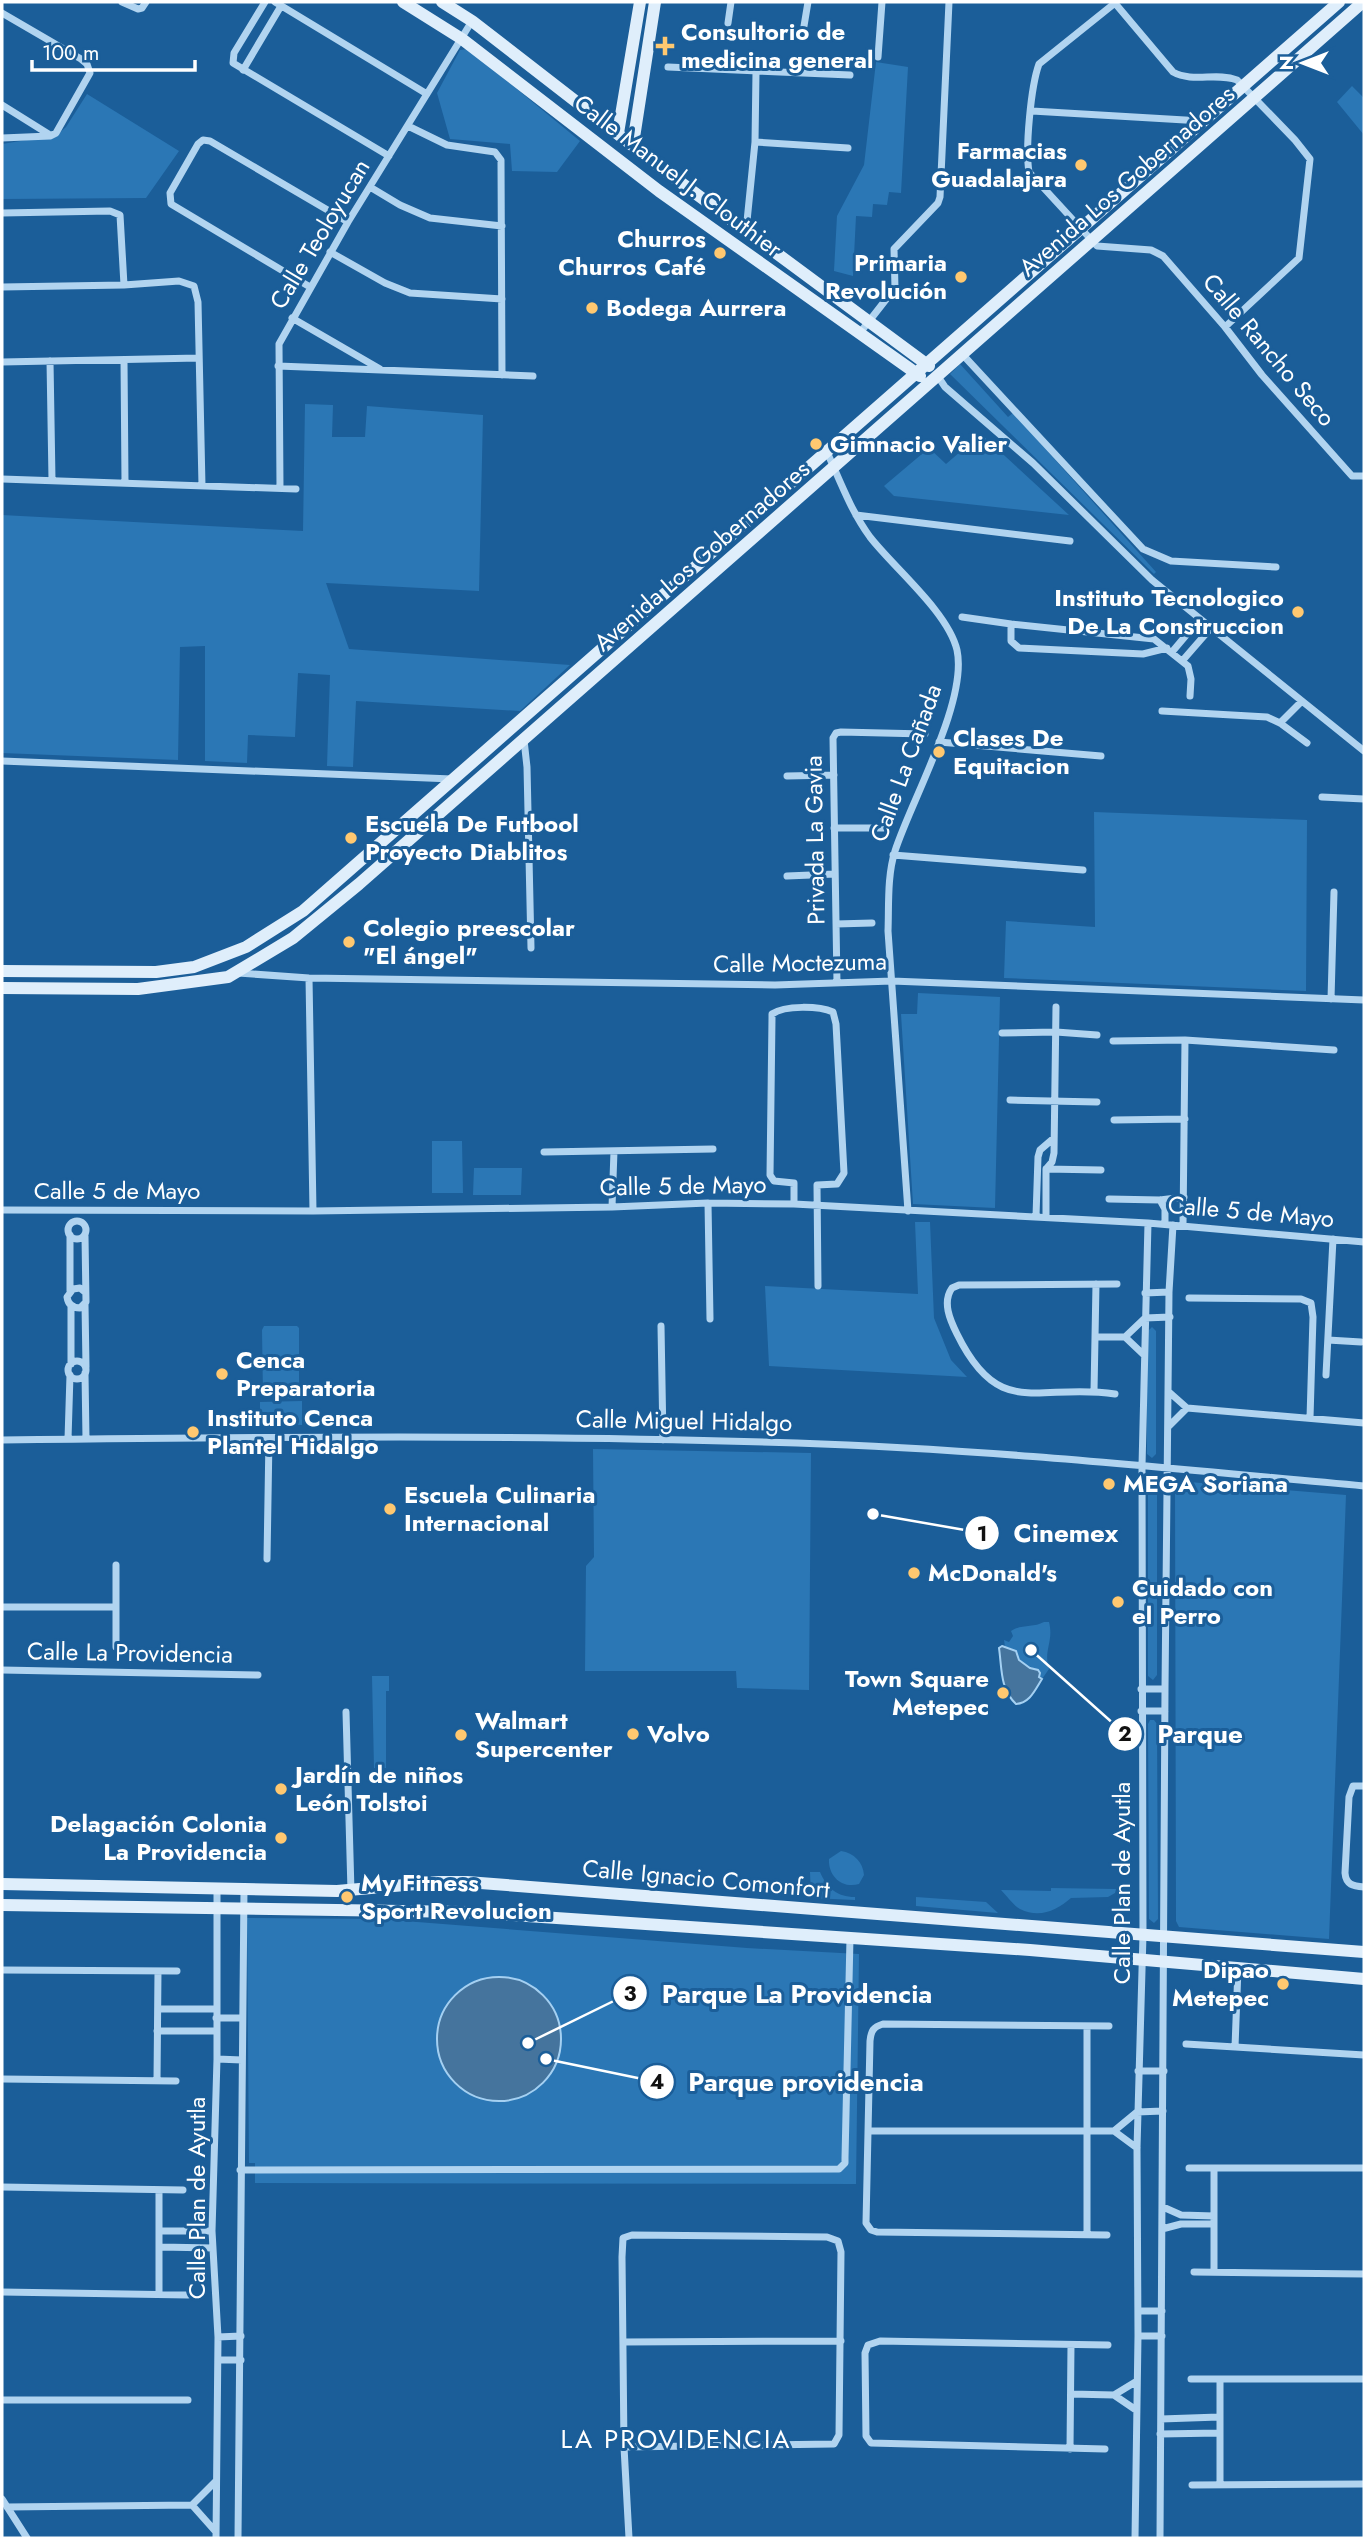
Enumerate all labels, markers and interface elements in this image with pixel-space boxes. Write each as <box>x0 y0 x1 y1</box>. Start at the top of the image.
place label: Consultorio de medicina general <box>681 14 874 77</box>
scale bar <box>32 28 194 72</box>
north arrow <box>1268 28 1338 98</box>
marker: Consultorio de medicina general <box>655 36 675 56</box>
text: 100 m <box>42 38 99 68</box>
text: N <box>1273 55 1300 71</box>
street label: Avenida Los Gobernadores <box>1011 77 1242 284</box>
street label: Calle Manuel J. Clouthier <box>567 86 790 266</box>
place label: Farmacias Guadalajara <box>931 133 1067 196</box>
street label: Calle Teoloyucan <box>261 152 378 316</box>
marker: Farmacias Guadalajara <box>1073 157 1089 173</box>
place label: Churros Churros Café <box>558 221 706 284</box>
marker: Churros Churros Café <box>712 245 728 261</box>
place label: Primaria Revolución <box>825 245 947 308</box>
street label: Calle Rancho Seco <box>1195 265 1344 434</box>
marker: Primaria Revolución <box>953 269 969 285</box>
place label: Bodega Aurrera <box>606 290 786 325</box>
marker: Bodega Aurrera <box>584 300 600 316</box>
place label: Gimnacio Valier <box>830 426 1007 461</box>
marker: Gimnacio Valier <box>808 436 824 452</box>
street label: Avenida Los Gobernadores <box>586 452 817 659</box>
place label: Instituto Tecnologico De La Construccion <box>1054 580 1284 643</box>
marker: Instituto Tecnologico De La Construccion <box>1290 604 1306 620</box>
street label: Calle La Cañada <box>861 679 950 847</box>
place label: Clases De Equitacion <box>953 720 1070 783</box>
marker: Clases De Equitacion <box>931 744 947 760</box>
street label: Privada La Gavia <box>796 755 833 925</box>
place label: Escuela De Futbool Proyecto Diablitos <box>365 806 579 869</box>
marker: Escuela De Futbool Proyecto Diablitos <box>343 830 359 846</box>
place label: Colegio preescolar "El ángel" <box>363 910 575 973</box>
marker: Colegio preescolar "El ángel" <box>341 934 357 950</box>
street label: Calle Moctezuma <box>713 943 887 982</box>
street label: Calle 5 de Mayo <box>599 1167 767 1204</box>
street label: Calle 5 de Mayo <box>34 1173 200 1208</box>
street label: Calle 5 de Mayo <box>1166 1187 1336 1236</box>
place label: Cenca Preparatoria <box>236 1342 376 1405</box>
marker: Cenca Preparatoria <box>214 1366 230 1382</box>
place label: Instituto Cenca Plantel Hidalgo <box>207 1400 379 1463</box>
street label: Calle Miguel Hidalgo <box>575 1401 793 1440</box>
marker: Instituto Cenca Plantel Hidalgo <box>185 1424 201 1440</box>
place label: MEGA Soriana <box>1123 1466 1288 1501</box>
marker: MEGA Soriana <box>1101 1476 1117 1492</box>
place label: Escuela Culinaria Internacional <box>404 1477 595 1540</box>
marker: Escuela Culinaria Internacional <box>382 1501 398 1517</box>
callout: Cinemex <box>964 1510 1132 1557</box>
text: Cinemex <box>1014 1514 1119 1552</box>
text: 1 <box>977 1519 987 1549</box>
place label: McDonald's <box>928 1555 1057 1590</box>
marker: McDonald's <box>906 1565 922 1581</box>
place label: Cuidado con el Perro <box>1132 1570 1273 1633</box>
marker: Cuidado con el Perro <box>1110 1594 1126 1610</box>
street label: Calle La Providencia <box>27 1633 233 1672</box>
place label: Town Square Metepec <box>845 1661 989 1724</box>
marker: Town Square Metepec <box>995 1685 1011 1701</box>
place label: Walmart Supercenter <box>475 1703 613 1766</box>
callout: Parque <box>1108 1710 1256 1757</box>
text: Parque <box>1157 1715 1243 1753</box>
place label: Volvo <box>646 1716 710 1751</box>
text: 2 <box>1118 1719 1132 1749</box>
marker: Volvo <box>625 1726 641 1742</box>
marker: Walmart Supercenter <box>453 1727 469 1743</box>
place label: Jardín de niños León Tolstoi <box>291 1757 463 1820</box>
marker: Jardín de niños León Tolstoi <box>273 1781 289 1797</box>
street label: Calle Plan de Ayutla <box>1104 1782 1139 1984</box>
place label: Delagación Colonia La Providencia <box>50 1806 267 1869</box>
marker: Delagación Colonia La Providencia <box>273 1830 289 1846</box>
street label: Calle Ignacio Comonfort <box>581 1850 831 1907</box>
place label: My Fitness Sport Revolucion <box>361 1865 552 1928</box>
marker: My Fitness Sport Revolucion <box>339 1889 355 1905</box>
place label: Dipao Metepec <box>1172 1952 1269 2015</box>
callout: Parque La Providencia <box>612 1970 946 2017</box>
text: Parque La Providencia <box>662 1975 932 2013</box>
marker: Dipao Metepec <box>1275 1976 1291 1992</box>
text: 3 <box>623 1979 637 2009</box>
callout: Parque providencia <box>639 2059 938 2106</box>
text: Parque providencia <box>688 2063 924 2101</box>
text: 4 <box>650 2067 664 2097</box>
street label: Calle Plan de Ayutla <box>179 2097 214 2299</box>
district label: LA PROVIDENCIA <box>560 2420 792 2458</box>

